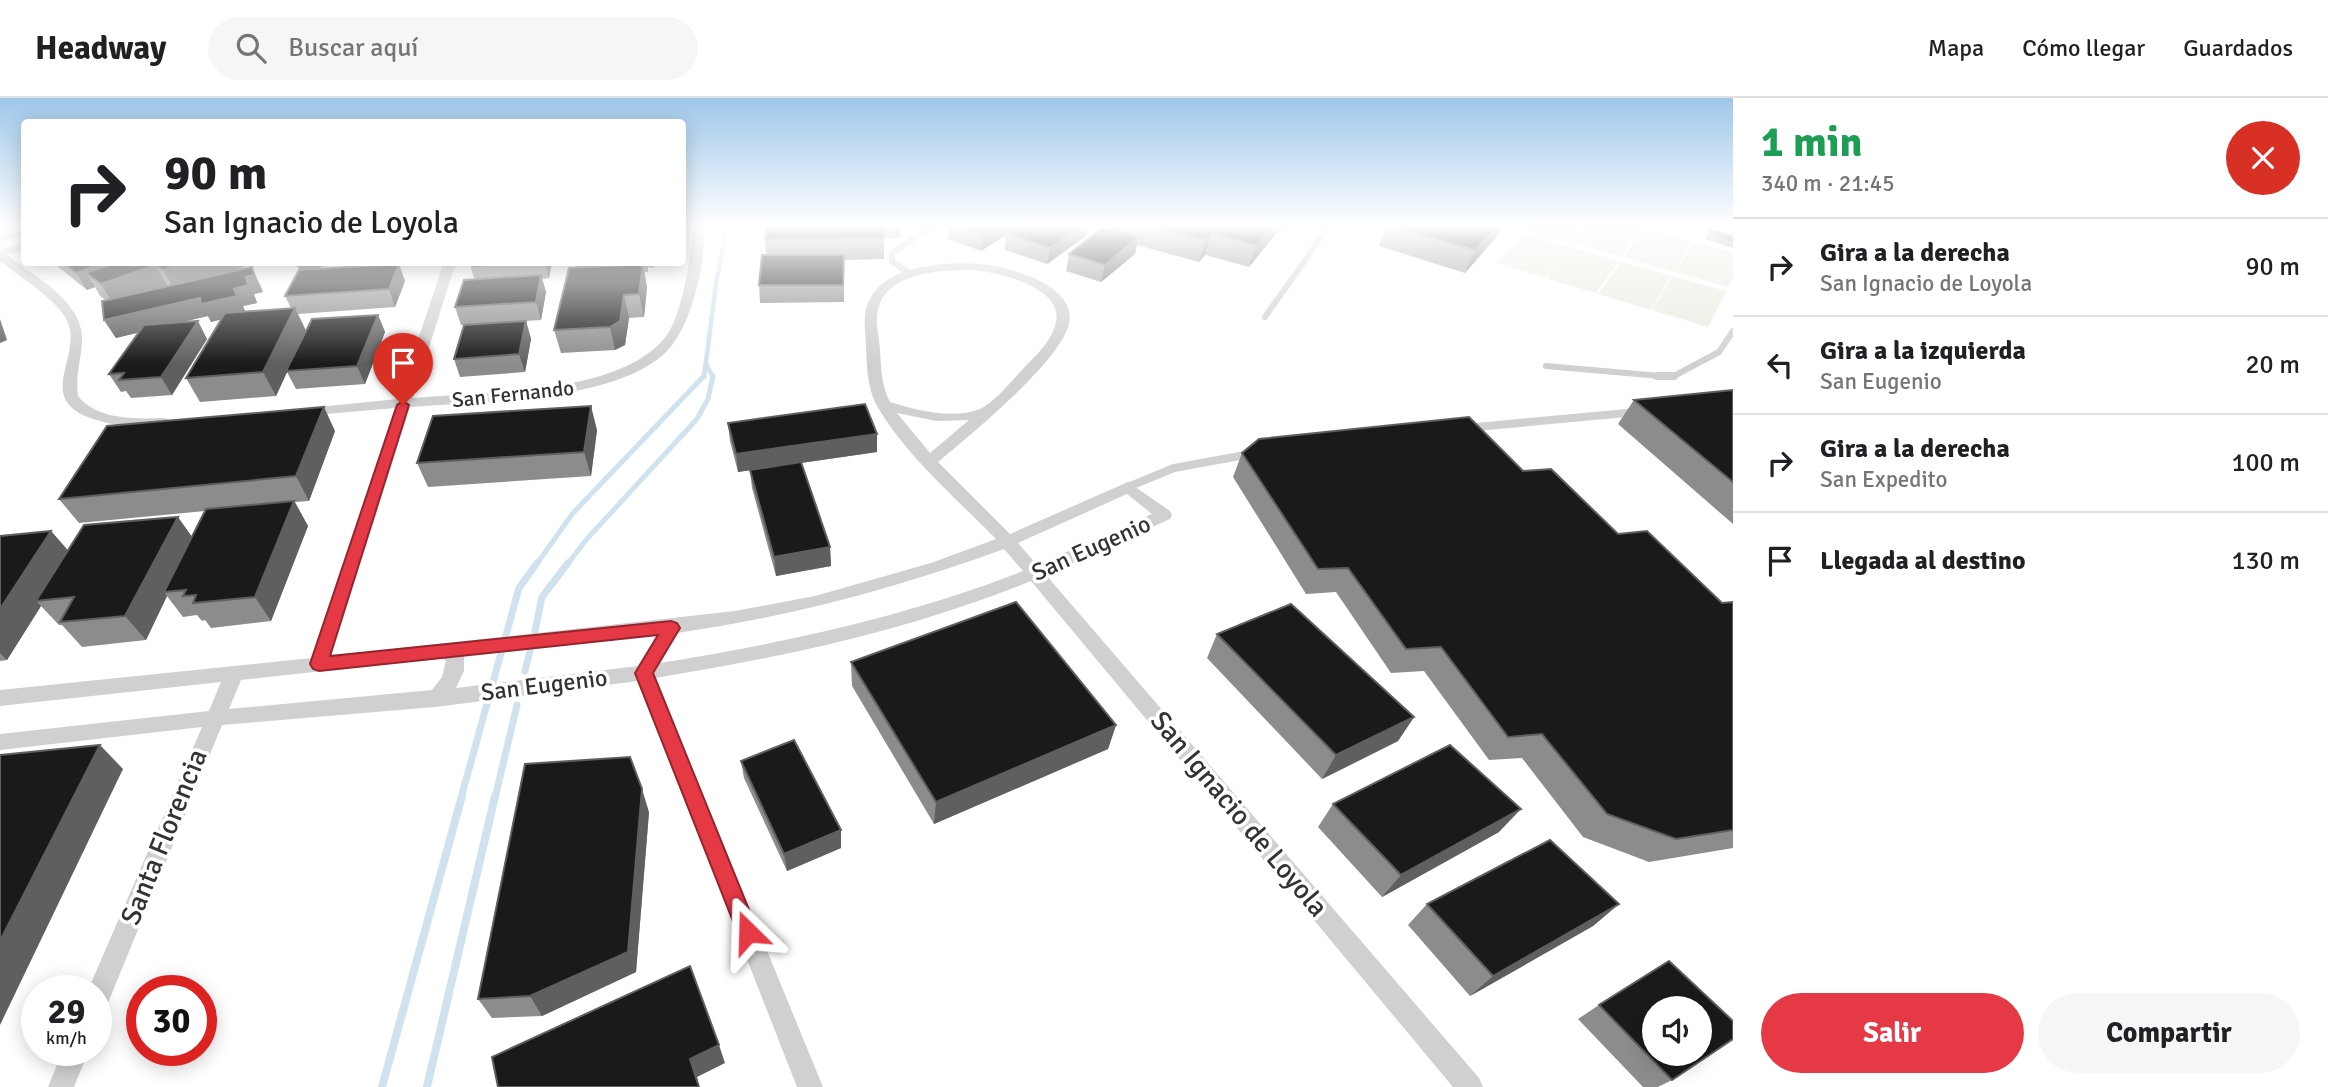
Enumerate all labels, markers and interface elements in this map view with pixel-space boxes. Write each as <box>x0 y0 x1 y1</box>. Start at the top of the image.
search box <box>208 17 698 80</box>
text: Headway <box>35 28 166 69</box>
icon: search <box>232 29 270 67</box>
text: Buscar aquí <box>288 32 418 64</box>
text: Mapa <box>1928 33 1984 63</box>
text: Cómo llegar <box>2022 33 2145 63</box>
text: Guardados <box>2183 33 2293 63</box>
text: 1 min <box>1761 117 1862 168</box>
button: close <box>2226 121 2300 195</box>
text: 90 m <box>164 143 267 203</box>
icon: right <box>49 147 140 238</box>
text: 340 m · 21:45 <box>1761 169 1895 198</box>
text: San Ignacio de Loyola <box>164 203 459 242</box>
text: Gira a la derecha <box>1820 237 2010 269</box>
icon: right <box>1761 248 1799 286</box>
text: 90 m <box>2245 251 2300 283</box>
text: San Ignacio de Loyola <box>1820 269 2032 298</box>
pin <box>373 333 433 405</box>
text: Gira a la izquierda <box>1820 335 2026 367</box>
icon: arrive <box>384 344 422 382</box>
icon: left <box>1761 346 1799 384</box>
text: 20 m <box>2245 349 2300 381</box>
text: San Eugenio <box>1820 367 1942 396</box>
street label: San Fernando <box>451 375 575 413</box>
text: Gira a la derecha <box>1820 433 2010 465</box>
icon: right <box>1761 444 1799 482</box>
text: 100 m <box>2231 447 2300 479</box>
text: San Expedito <box>1820 465 1947 494</box>
street label: San Eugenio <box>1027 508 1155 588</box>
icon: arrive <box>1761 542 1799 580</box>
text: Llegada al destino <box>1820 545 2026 577</box>
text: 130 m <box>2231 545 2300 577</box>
street label: San Eugenio <box>479 662 609 708</box>
street label: San Ignacio de Loyola <box>1143 704 1335 924</box>
street label: Santa Florencia <box>113 744 215 930</box>
position arrow <box>711 895 785 969</box>
speed limit sign: 30 <box>126 975 217 1066</box>
text: 29 <box>48 990 85 1033</box>
button: Salir <box>1761 993 2024 1073</box>
button: Compartir <box>2038 993 2300 1073</box>
map controls <box>1642 996 1712 1066</box>
button: sound <box>1642 996 1712 1066</box>
text: km/h <box>46 1027 87 1049</box>

